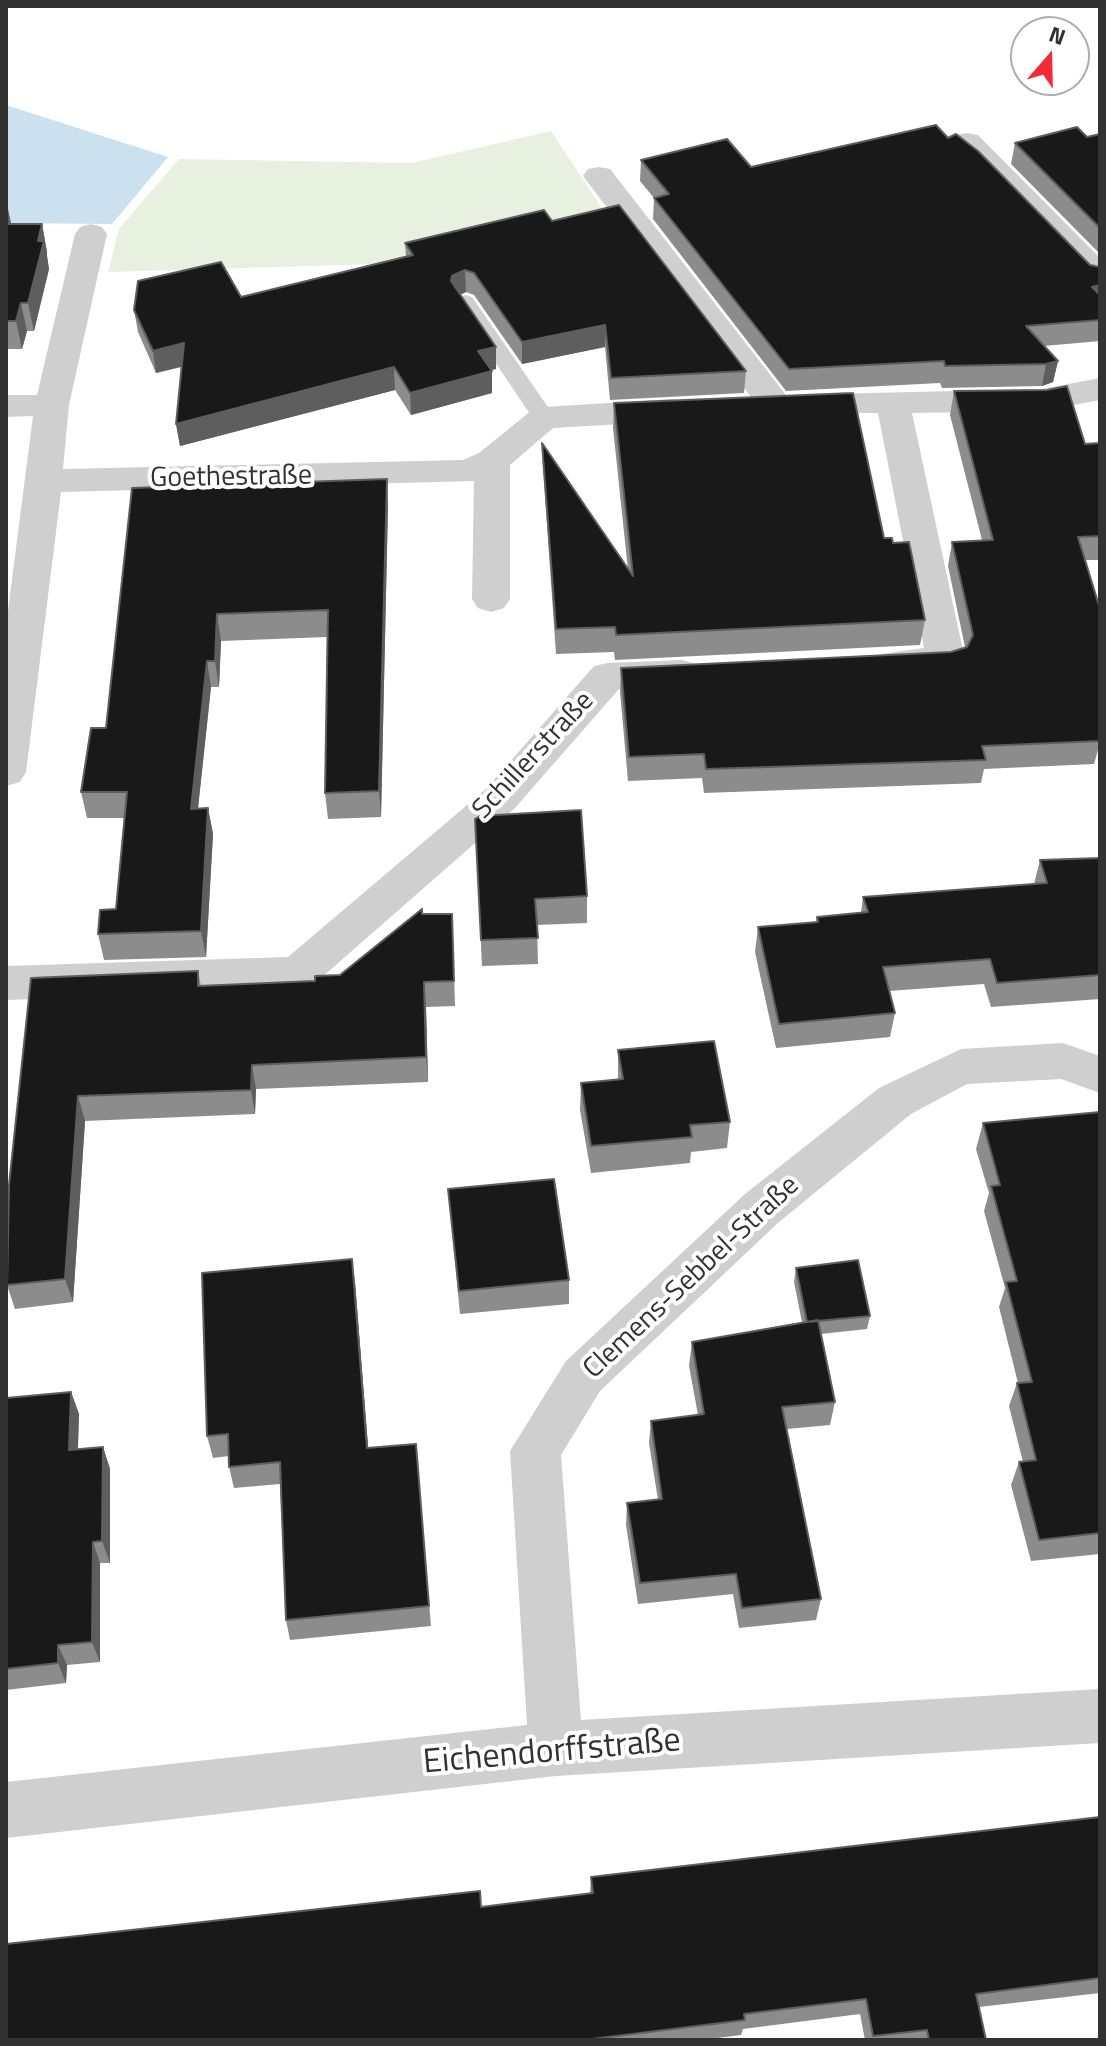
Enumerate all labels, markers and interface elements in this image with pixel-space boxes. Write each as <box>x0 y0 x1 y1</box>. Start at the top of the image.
north arrow <box>1010 16 1090 96</box>
text: N <box>1045 17 1071 54</box>
street label: Goethestraße <box>150 460 312 496</box>
street label: Schillerstraße <box>466 685 602 827</box>
street label: Clemens-Sebbel-Straße <box>577 1169 807 1387</box>
street label: Eichendorffstraße <box>422 1721 682 1785</box>

